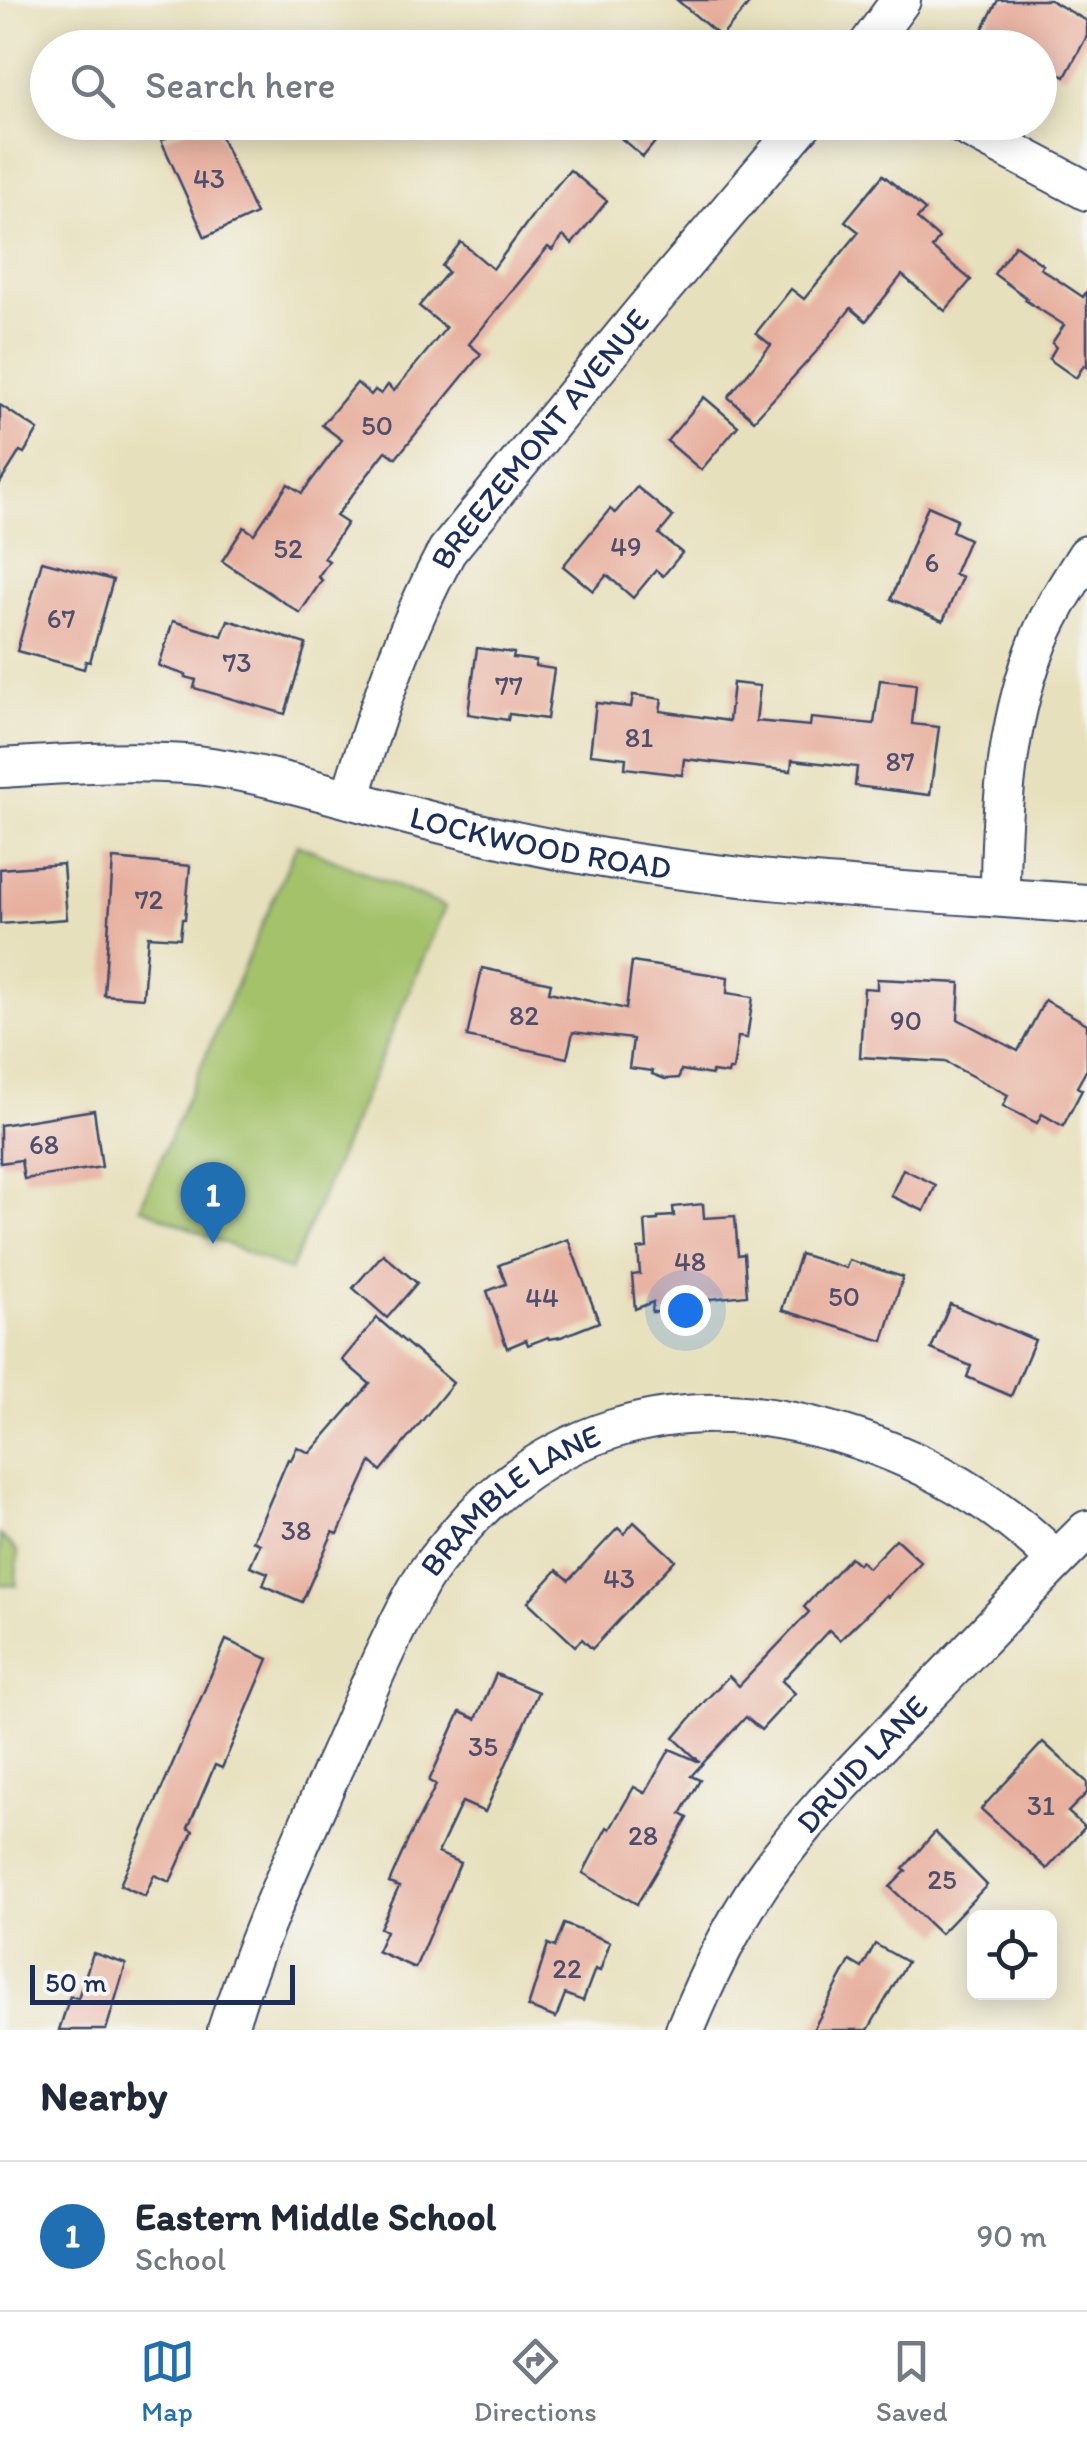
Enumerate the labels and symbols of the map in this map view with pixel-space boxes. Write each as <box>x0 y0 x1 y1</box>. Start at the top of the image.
house number: 43 <box>193 161 225 195</box>
street label: BREEZEMONT AVENUE <box>422 301 657 575</box>
house number: 50 <box>361 408 393 442</box>
house number: 49 <box>610 529 642 563</box>
house number: 52 <box>273 531 303 565</box>
house number: 6 <box>925 545 939 579</box>
house number: 67 <box>47 601 75 635</box>
house number: 73 <box>222 645 252 679</box>
house number: 77 <box>495 668 523 702</box>
house number: 81 <box>625 720 653 754</box>
house number: 87 <box>885 744 915 778</box>
street label: LOCKWOOD ROAD <box>406 798 674 887</box>
house number: 72 <box>135 882 164 916</box>
house number: 82 <box>509 998 539 1032</box>
house number: 90 <box>890 1003 922 1037</box>
house number: 68 <box>29 1127 59 1161</box>
pin: 1 <box>180 1162 246 1244</box>
house number: 48 <box>674 1244 706 1278</box>
house number: 50 <box>828 1279 860 1313</box>
house number: 44 <box>525 1280 559 1314</box>
your location <box>660 1285 711 1336</box>
street label: BRAMBLE LANE <box>412 1416 606 1584</box>
house number: 38 <box>281 1513 311 1547</box>
house number: 43 <box>603 1561 635 1595</box>
street label: DRUID LANE <box>788 1687 936 1841</box>
house number: 35 <box>468 1729 498 1763</box>
house number: 31 <box>1027 1788 1055 1822</box>
house number: 28 <box>628 1818 658 1852</box>
house number: 25 <box>927 1862 957 1896</box>
house number: 22 <box>552 1951 582 1985</box>
scale bar <box>30 1960 295 2004</box>

